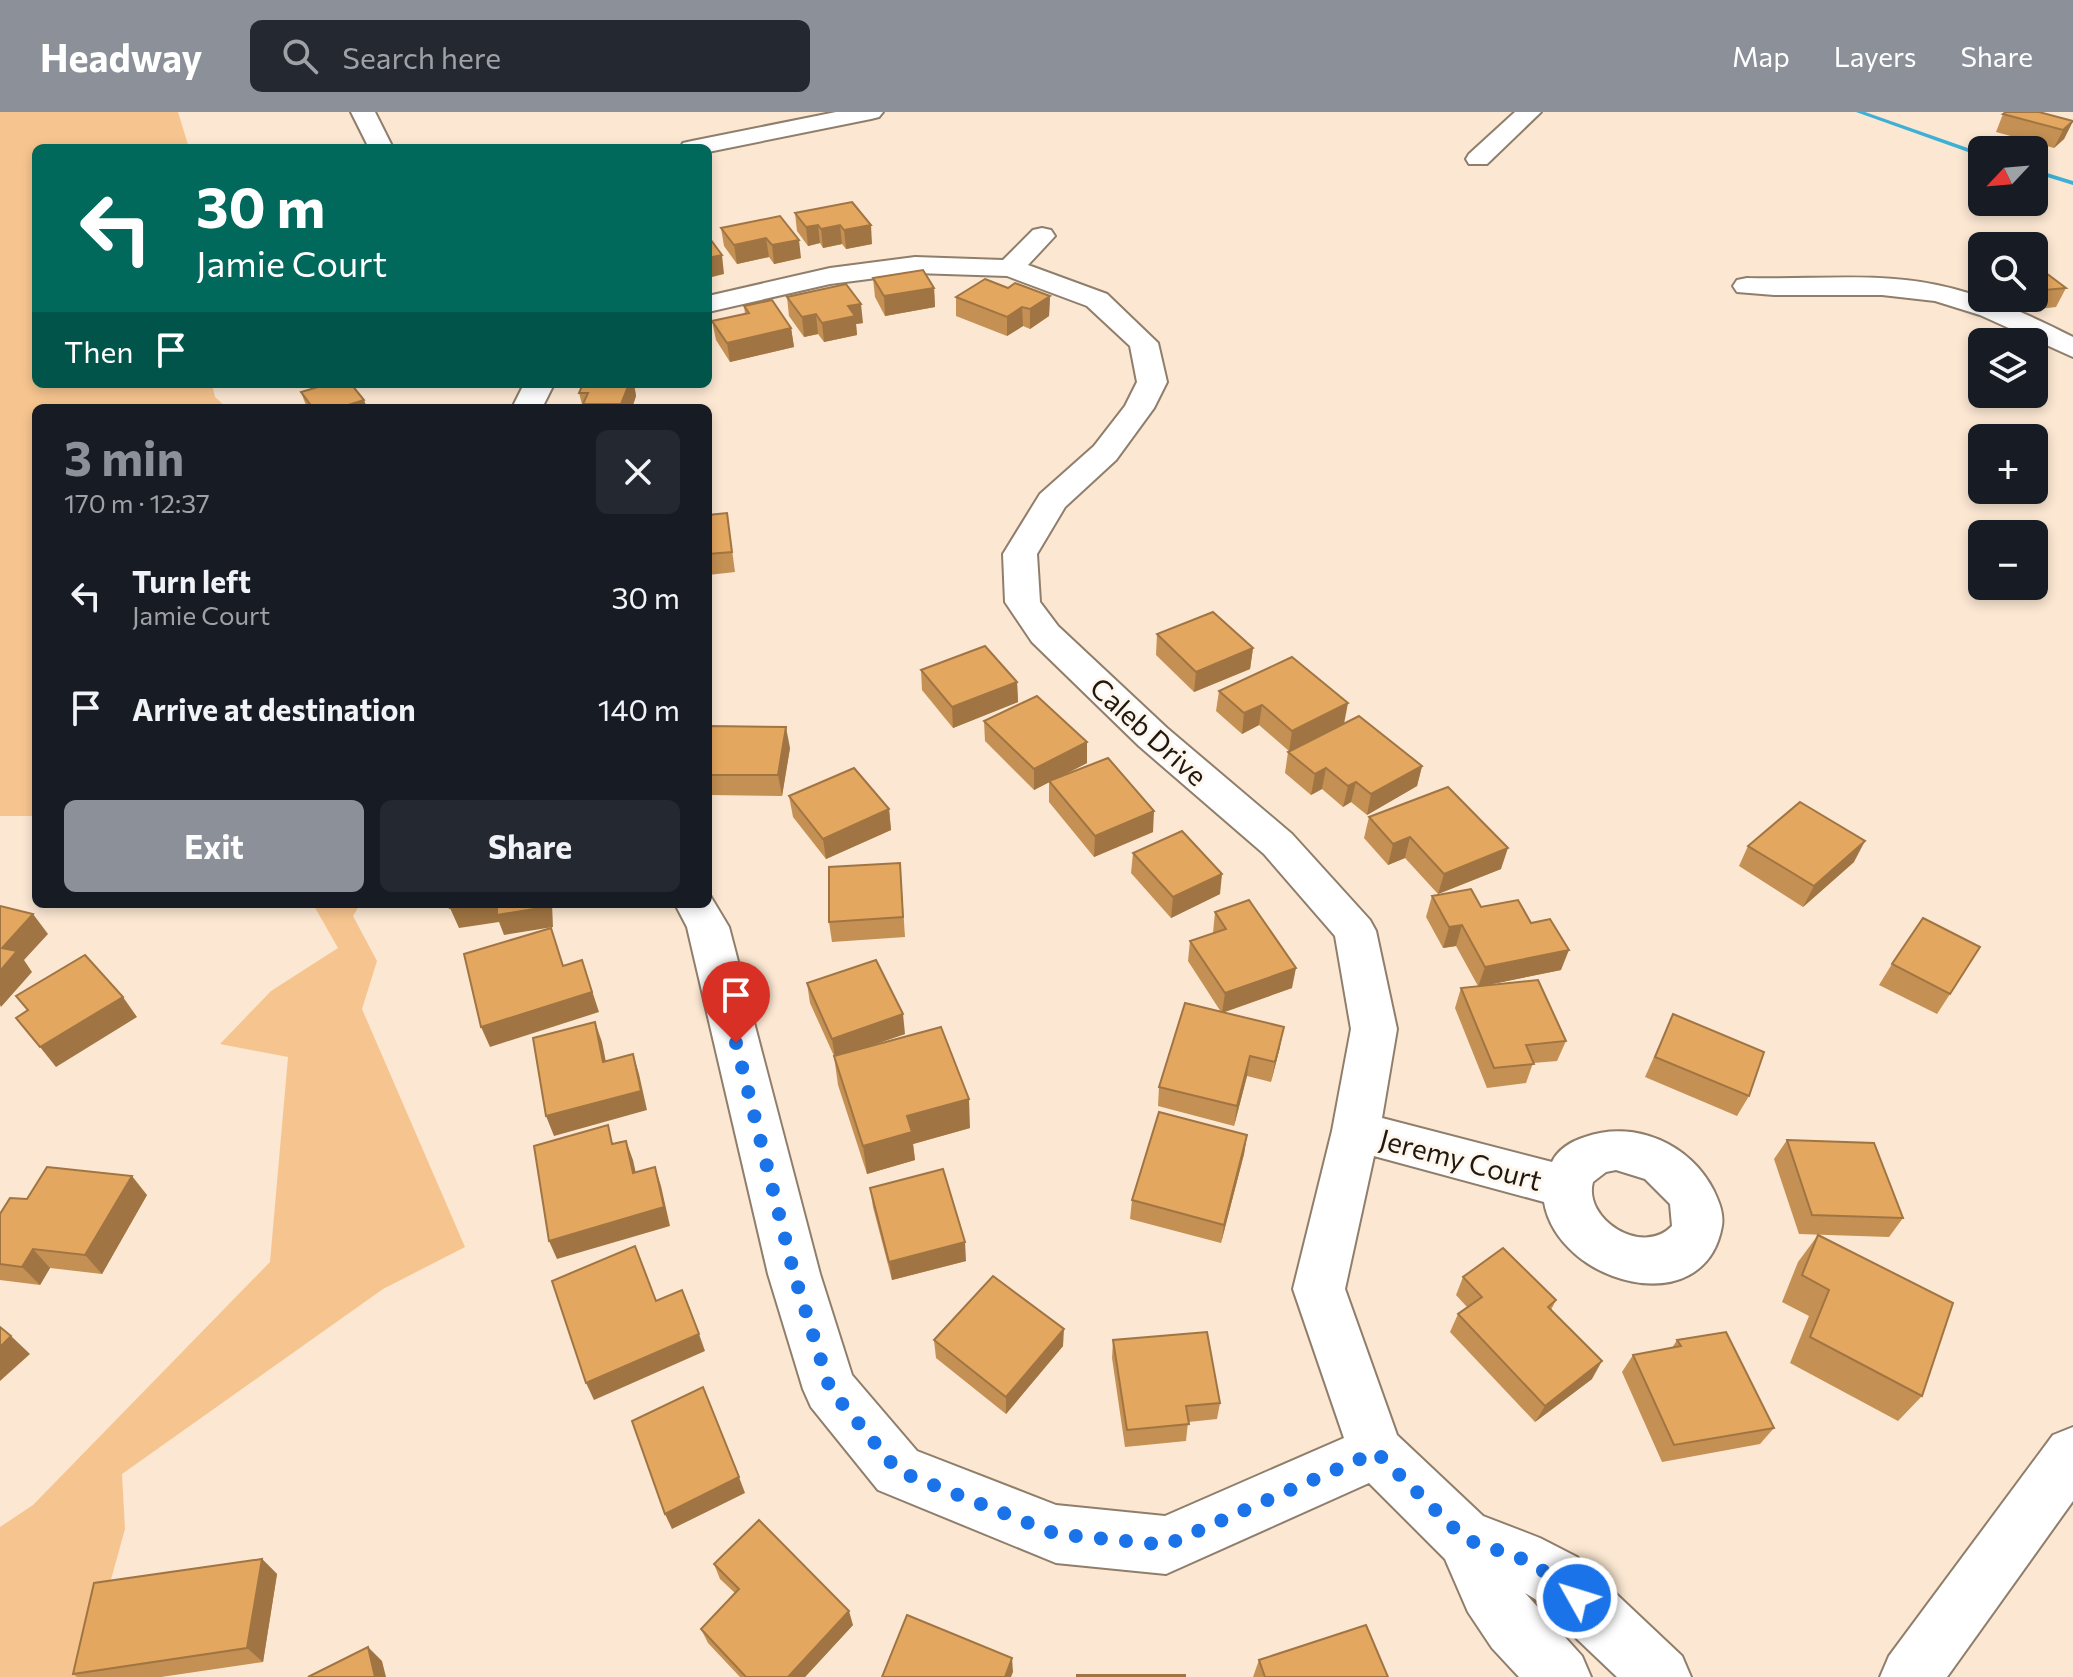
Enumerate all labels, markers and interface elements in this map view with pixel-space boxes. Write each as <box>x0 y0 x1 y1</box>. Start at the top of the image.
search box <box>250 20 810 92</box>
text: Headway <box>40 33 202 80</box>
icon: search <box>278 34 322 78</box>
text: Search here <box>342 38 501 75</box>
text: Map <box>1732 39 1790 73</box>
text: Layers <box>1834 39 1916 73</box>
text: Share <box>1960 39 2033 73</box>
north arrow <box>1968 136 2048 216</box>
map controls <box>1968 136 2048 600</box>
text: 30 m <box>196 171 325 240</box>
icon: left <box>64 176 168 280</box>
button: search <box>1968 232 2048 312</box>
text: Jamie Court <box>196 240 387 284</box>
icon: arrive <box>149 328 193 372</box>
button: layers <box>1968 328 2048 408</box>
text: Then <box>64 332 133 369</box>
button: + <box>1968 424 2048 504</box>
text: 3 min <box>64 427 184 486</box>
button: close <box>596 430 680 514</box>
text: 170 m · 12:37 <box>64 487 210 518</box>
button: − <box>1968 520 2048 600</box>
text: Turn left <box>132 562 251 599</box>
icon: left <box>64 574 108 618</box>
text: 30 m <box>611 578 680 615</box>
text: Jamie Court <box>132 599 270 630</box>
street label: Caleb Drive <box>1084 670 1214 792</box>
icon: arrive <box>64 686 108 730</box>
text: Arrive at destination <box>132 690 416 727</box>
text: 140 m <box>598 690 680 727</box>
button: Exit <box>64 800 364 892</box>
button: Share <box>380 800 680 892</box>
pin <box>702 961 770 1043</box>
icon: arrive <box>714 973 758 1017</box>
street label: Jeremy Court <box>1376 1121 1546 1197</box>
position arrow <box>1535 1556 1619 1640</box>

